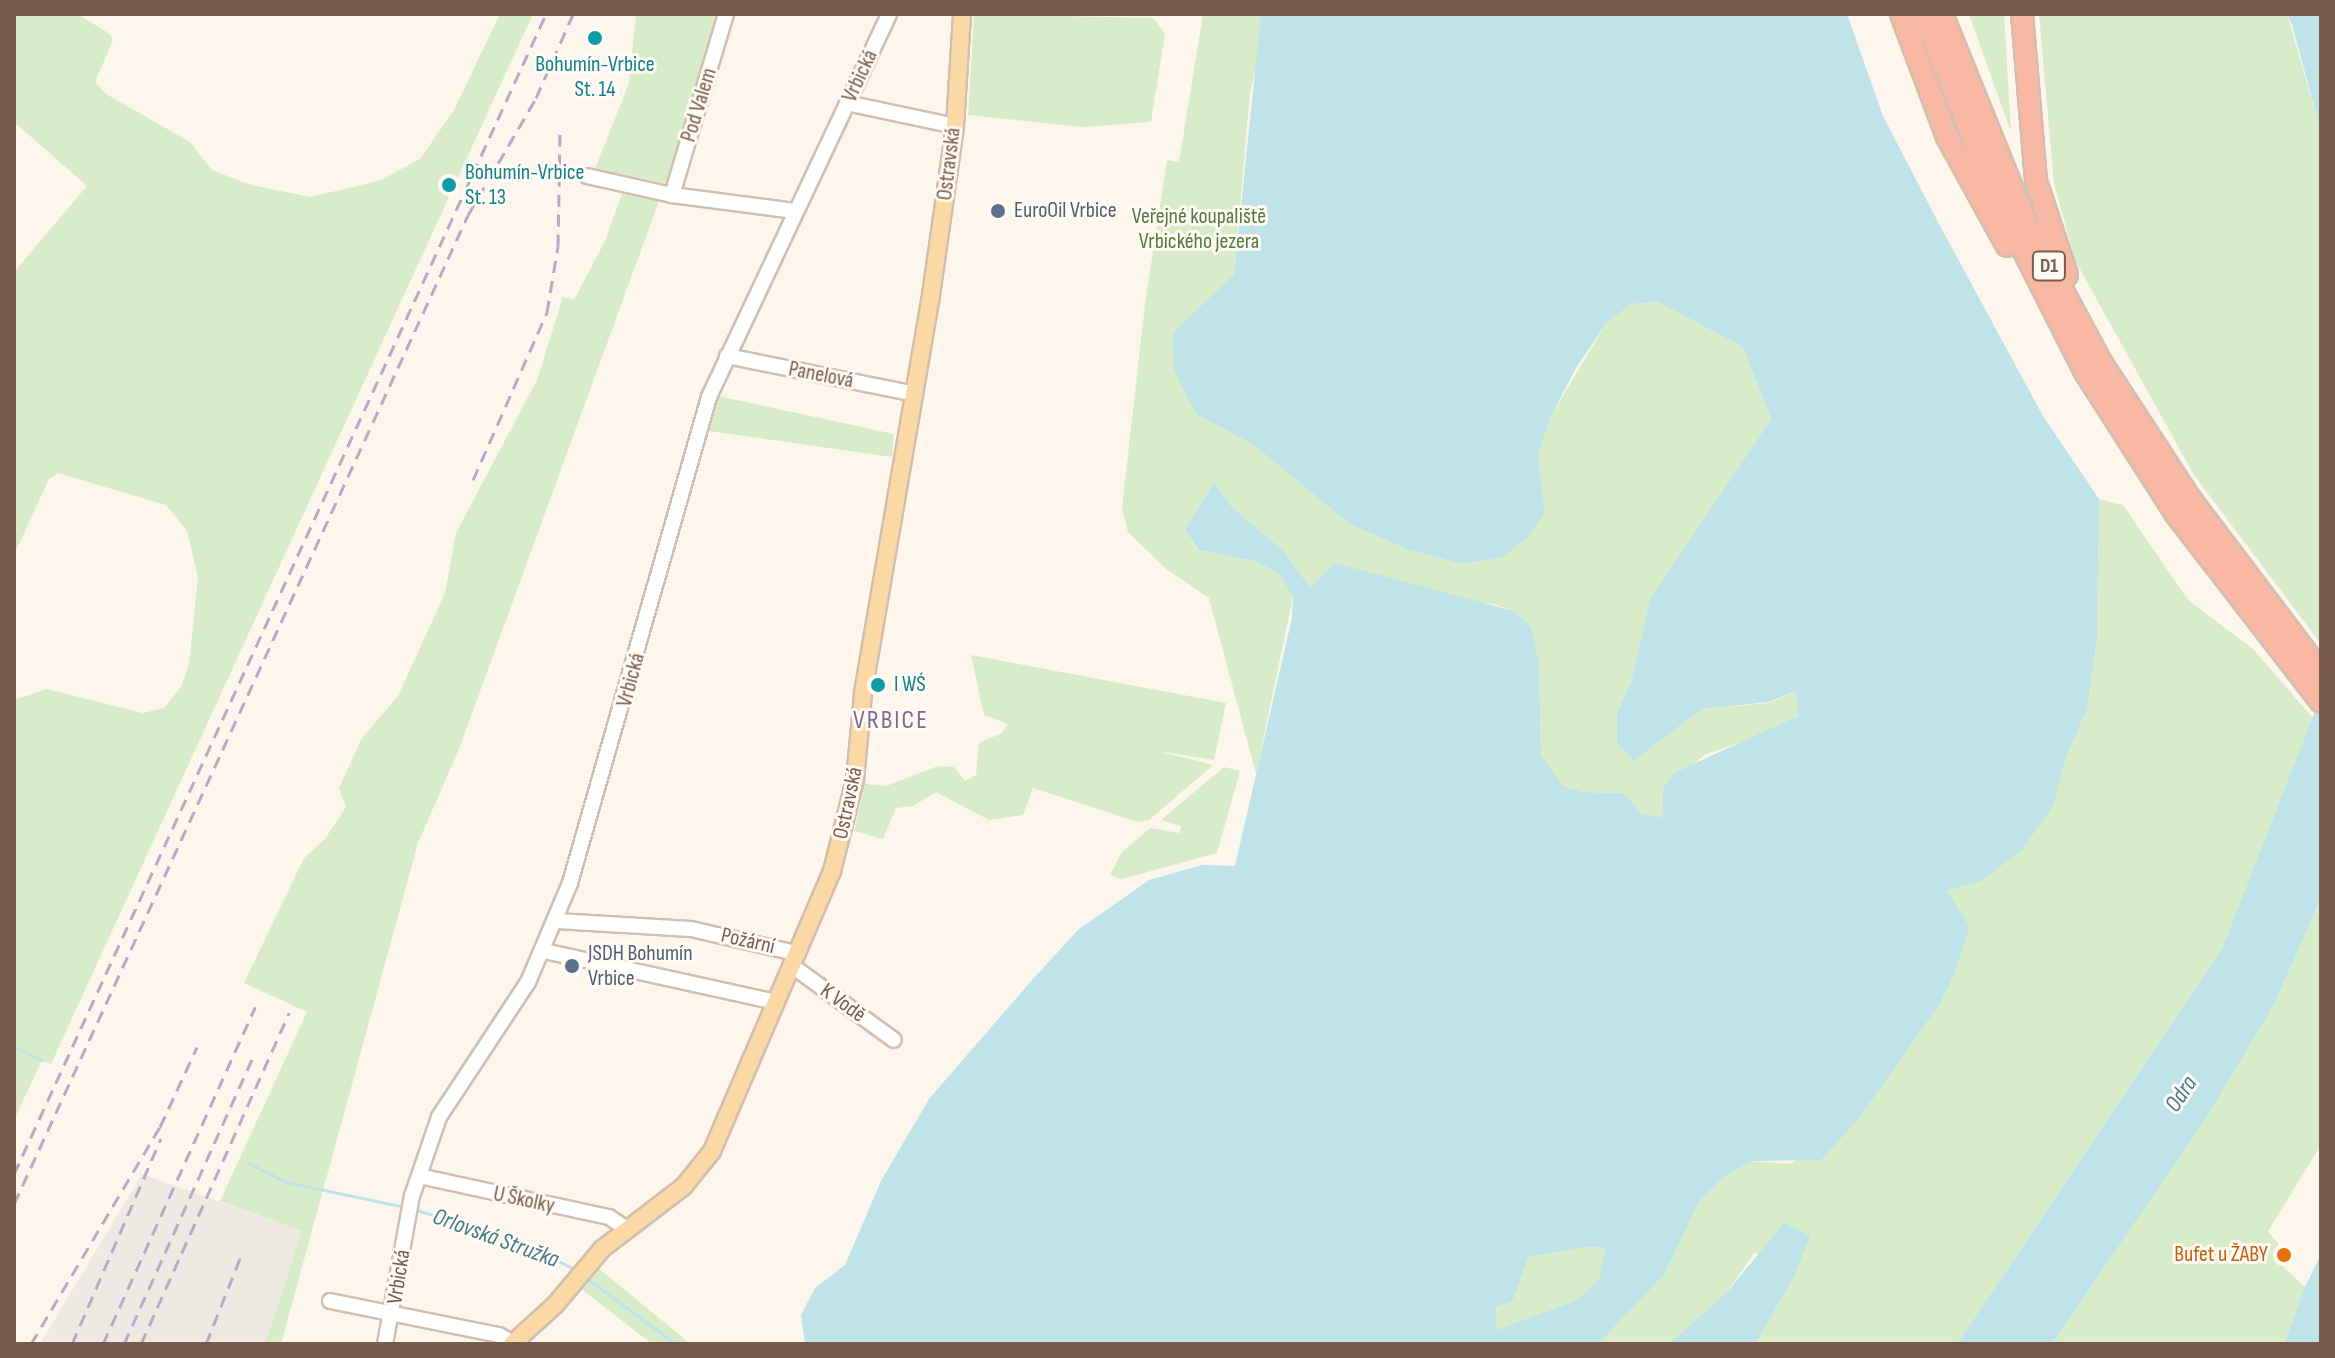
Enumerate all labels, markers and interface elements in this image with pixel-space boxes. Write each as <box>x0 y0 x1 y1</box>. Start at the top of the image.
marker: Bohumín-Vrbice St. 14 <box>586 29 604 47</box>
street label: Vrbická <box>836 46 884 106</box>
place label: Bohumín-Vrbice St. 14 <box>535 51 655 102</box>
street label: Pod Valem <box>675 65 723 145</box>
street label: Ostravská <box>931 126 967 202</box>
place label: Bohumín-Vrbice St. 13 <box>465 159 584 210</box>
marker: Bohumín-Vrbice St. 13 <box>440 176 458 194</box>
place label: EuroOil Vrbice <box>1014 198 1117 224</box>
marker: EuroOil Vrbice <box>989 202 1007 220</box>
park label: Veřejné koupaliště Vrbického jezera <box>1132 203 1266 254</box>
road number: D1 <box>2031 250 2067 282</box>
street label: Panelová <box>786 356 856 394</box>
street label: Vrbická <box>611 650 651 710</box>
place label: I WŚ <box>894 672 926 698</box>
marker: I WŚ <box>869 676 887 694</box>
district label: VRBICE <box>853 705 929 737</box>
street label: Ostravská <box>827 765 869 841</box>
street label: Požární <box>719 922 777 960</box>
place label: JSDH Bohumín Vrbice <box>588 940 693 992</box>
marker: JSDH Bohumín Vrbice <box>563 957 581 975</box>
street label: K Vodě <box>815 978 871 1028</box>
water label: Odra <box>2159 1070 2203 1118</box>
street label: U Školky <box>491 1181 557 1219</box>
water label: Orlovská Stružka <box>429 1202 563 1274</box>
place label: Bufet u ŽABY <box>2174 1242 2268 1268</box>
marker: Bufet u ŽABY <box>2275 1246 2293 1264</box>
street label: Vrbická <box>382 1248 416 1306</box>

